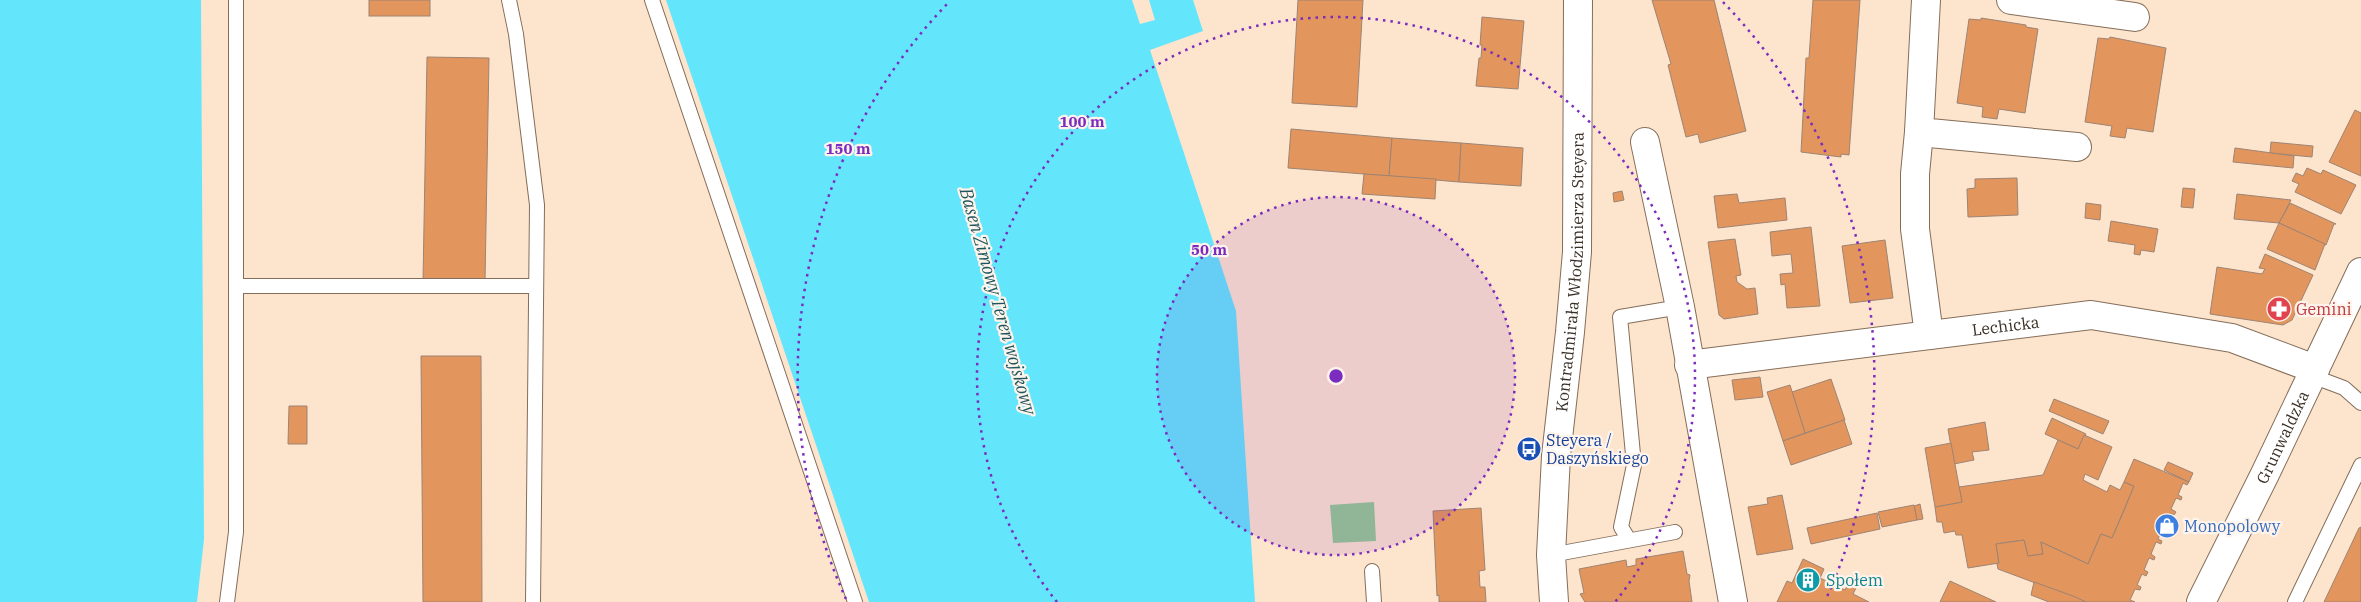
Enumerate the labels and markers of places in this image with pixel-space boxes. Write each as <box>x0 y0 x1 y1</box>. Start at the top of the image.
pharmacy icon: Gemini <box>2266 296 2292 322</box>
place label: Gemini <box>2296 299 2352 319</box>
centre of rings <box>1327 367 1345 385</box>
place label: Steyera / Daszyńskiego <box>1546 430 1649 468</box>
bus stop icon: Steyera / Daszyńskiego <box>1516 436 1542 462</box>
shop icon: Monopolowy <box>2154 513 2180 539</box>
place label: Monopolowy <box>2184 516 2281 536</box>
building icon: Społem <box>1795 567 1821 593</box>
place label: Społem <box>1826 570 1883 590</box>

